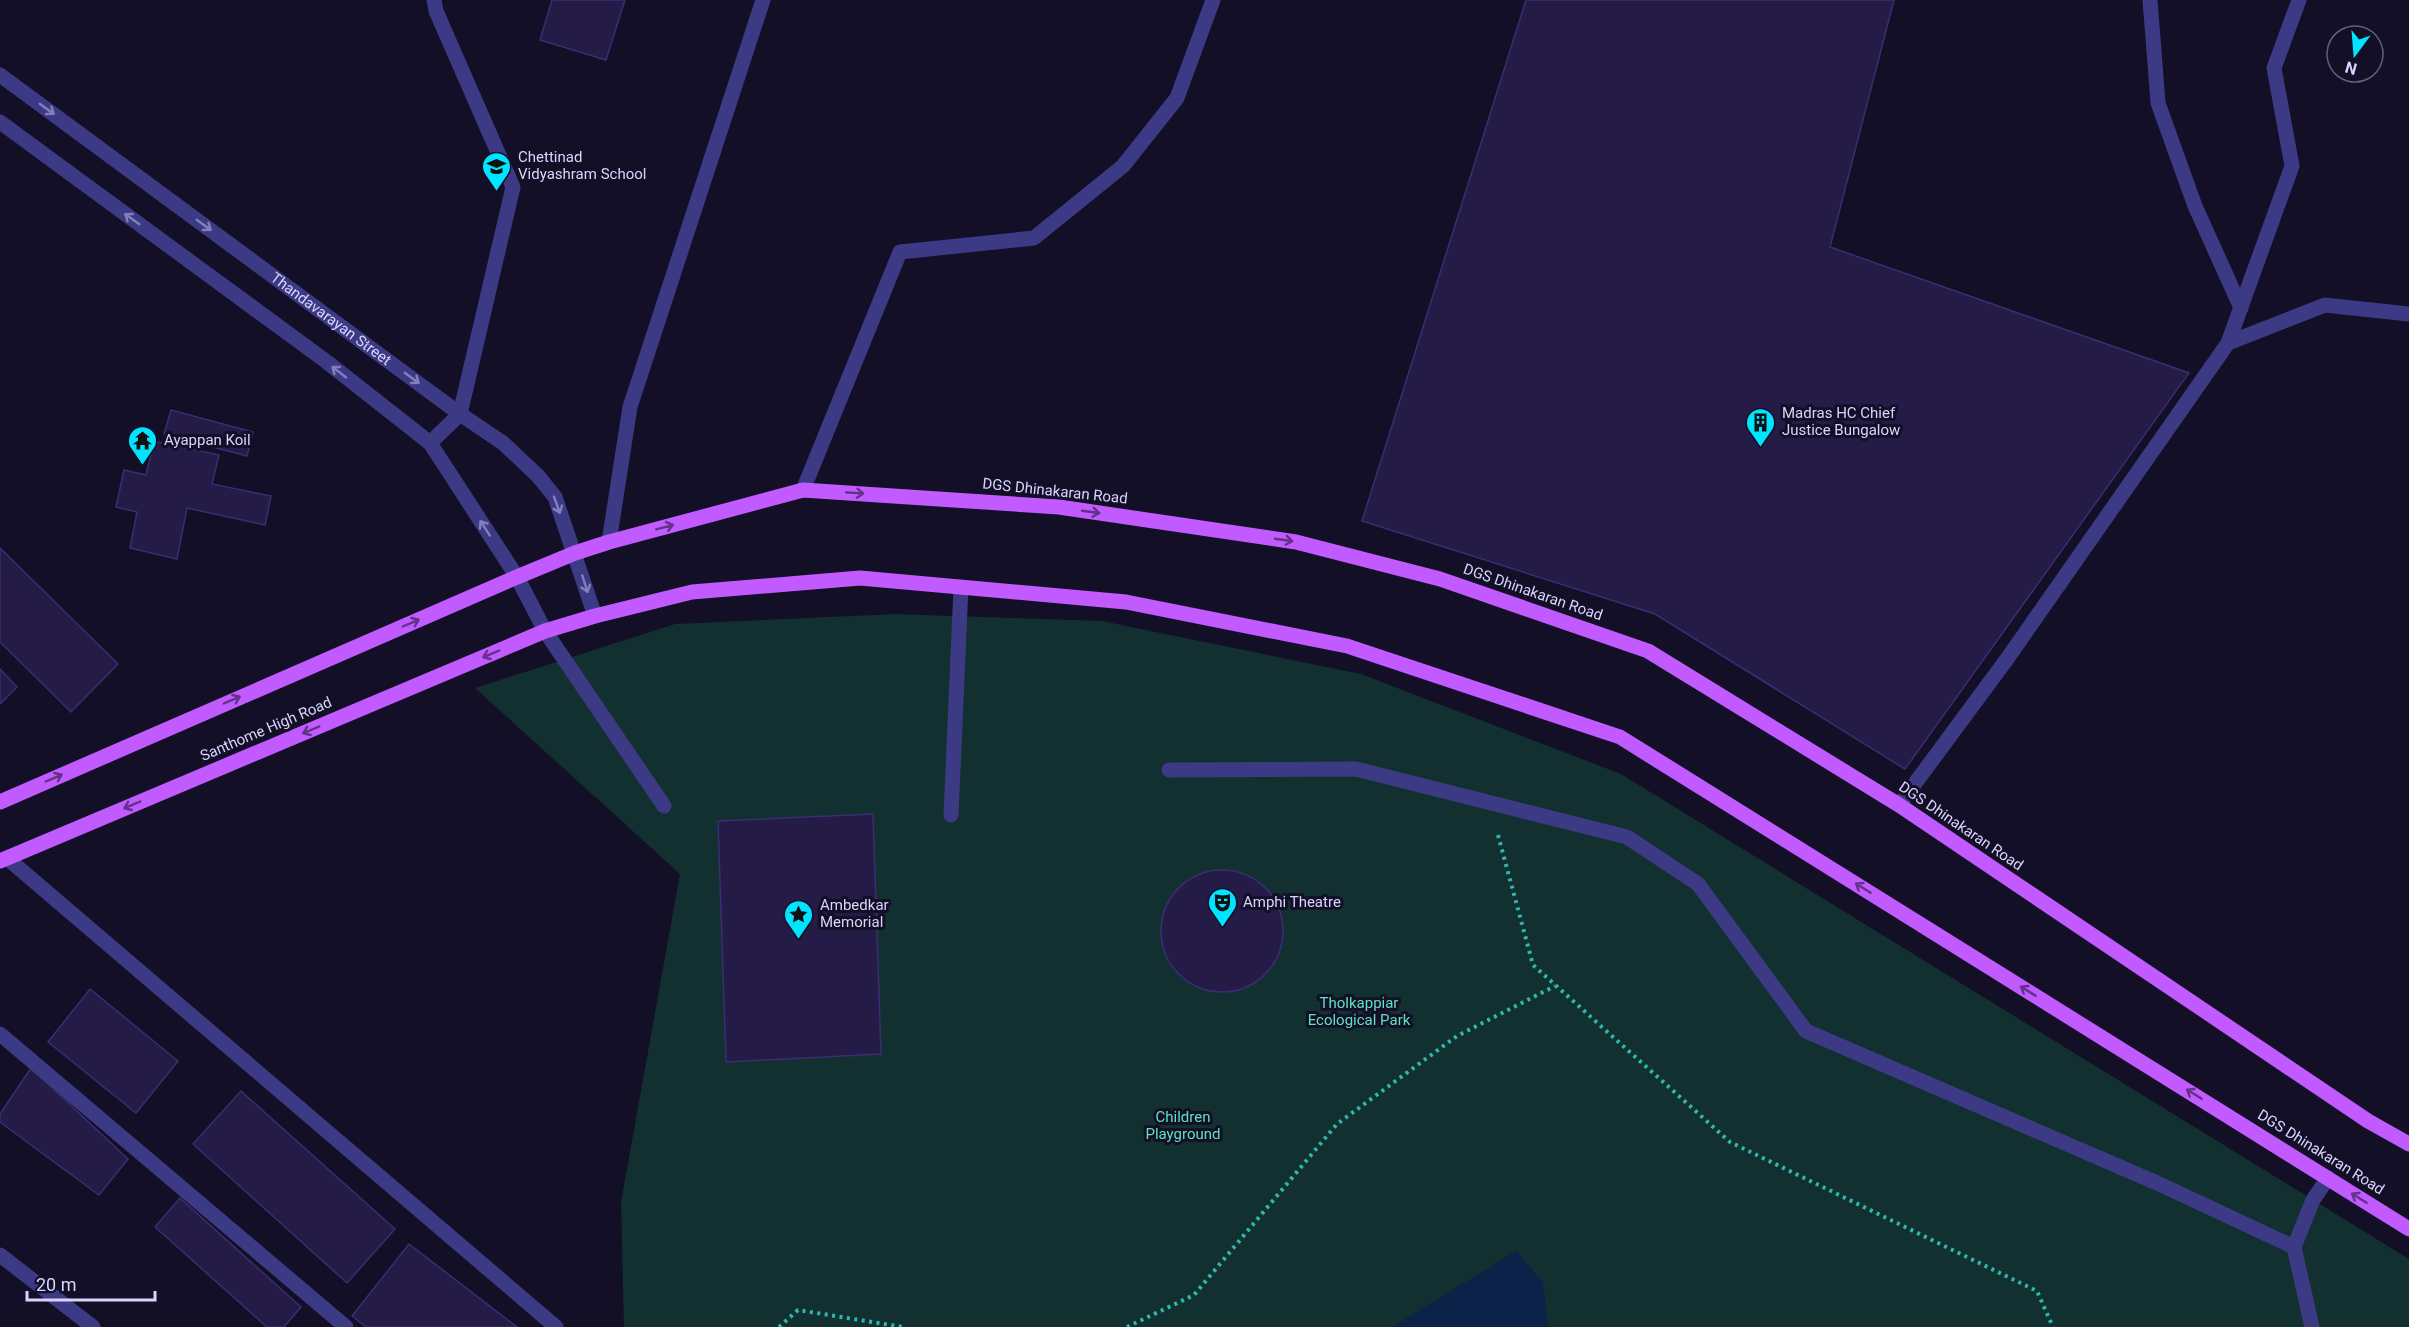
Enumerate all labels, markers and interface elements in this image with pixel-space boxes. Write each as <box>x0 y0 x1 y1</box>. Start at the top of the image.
north arrow <box>2325 24 2385 84</box>
text: N <box>2343 57 2359 79</box>
one-way arrow <box>39 103 55 116</box>
place label: Chettinad Vidyashram School <box>518 148 646 183</box>
school or university icon: Chettinad Vidyashram School <box>481 150 513 192</box>
one-way arrow <box>124 213 140 225</box>
one-way arrow <box>196 218 212 231</box>
street label: Thandavarayan Street <box>267 268 395 369</box>
one-way arrow <box>332 366 348 379</box>
one-way arrow <box>403 372 419 385</box>
place label: Madras HC Chief Justice Bungalow <box>1782 404 1900 439</box>
building icon: Madras HC Chief Justice Bungalow <box>1745 406 1777 448</box>
temple icon: Ayappan Koil <box>127 424 159 466</box>
place label: Ayappan Koil <box>164 431 251 449</box>
street label: DGS Dhinakaran Road <box>981 474 1129 508</box>
one-way arrow <box>845 488 865 499</box>
one-way arrow <box>552 495 563 514</box>
one-way arrow <box>1081 506 1101 517</box>
one-way arrow <box>479 520 491 536</box>
one-way arrow <box>655 521 674 532</box>
one-way arrow <box>1274 535 1294 546</box>
street label: DGS Dhinakaran Road <box>1461 560 1605 624</box>
one-way arrow <box>580 574 591 593</box>
one-way arrow <box>402 616 420 628</box>
one-way arrow <box>482 649 501 660</box>
street label: Santhome High Road <box>198 693 334 765</box>
one-way arrow <box>223 694 241 706</box>
one-way arrow <box>303 725 321 736</box>
one-way arrow <box>44 772 62 783</box>
street label: DGS Dhinakaran Road <box>1895 778 2027 874</box>
one-way arrow <box>123 800 141 811</box>
one-way arrow <box>1855 882 1872 894</box>
theatre icon: Amphi Theatre <box>1206 886 1238 928</box>
place label: Amphi Theatre <box>1243 893 1341 911</box>
place label: Ambedkar Memorial <box>820 896 889 931</box>
place icon: Ambedkar Memorial <box>783 898 815 940</box>
one-way arrow <box>2020 985 2037 997</box>
park label: Tholkappiar Ecological Park <box>1308 994 1411 1029</box>
one-way arrow <box>2186 1088 2203 1100</box>
street label: DGS Dhinakaran Road <box>2254 1106 2388 1198</box>
park label: Children Playground <box>1145 1108 1221 1143</box>
one-way arrow <box>2351 1191 2368 1203</box>
scale bar <box>27 1264 154 1302</box>
text: 20 m <box>36 1274 76 1295</box>

